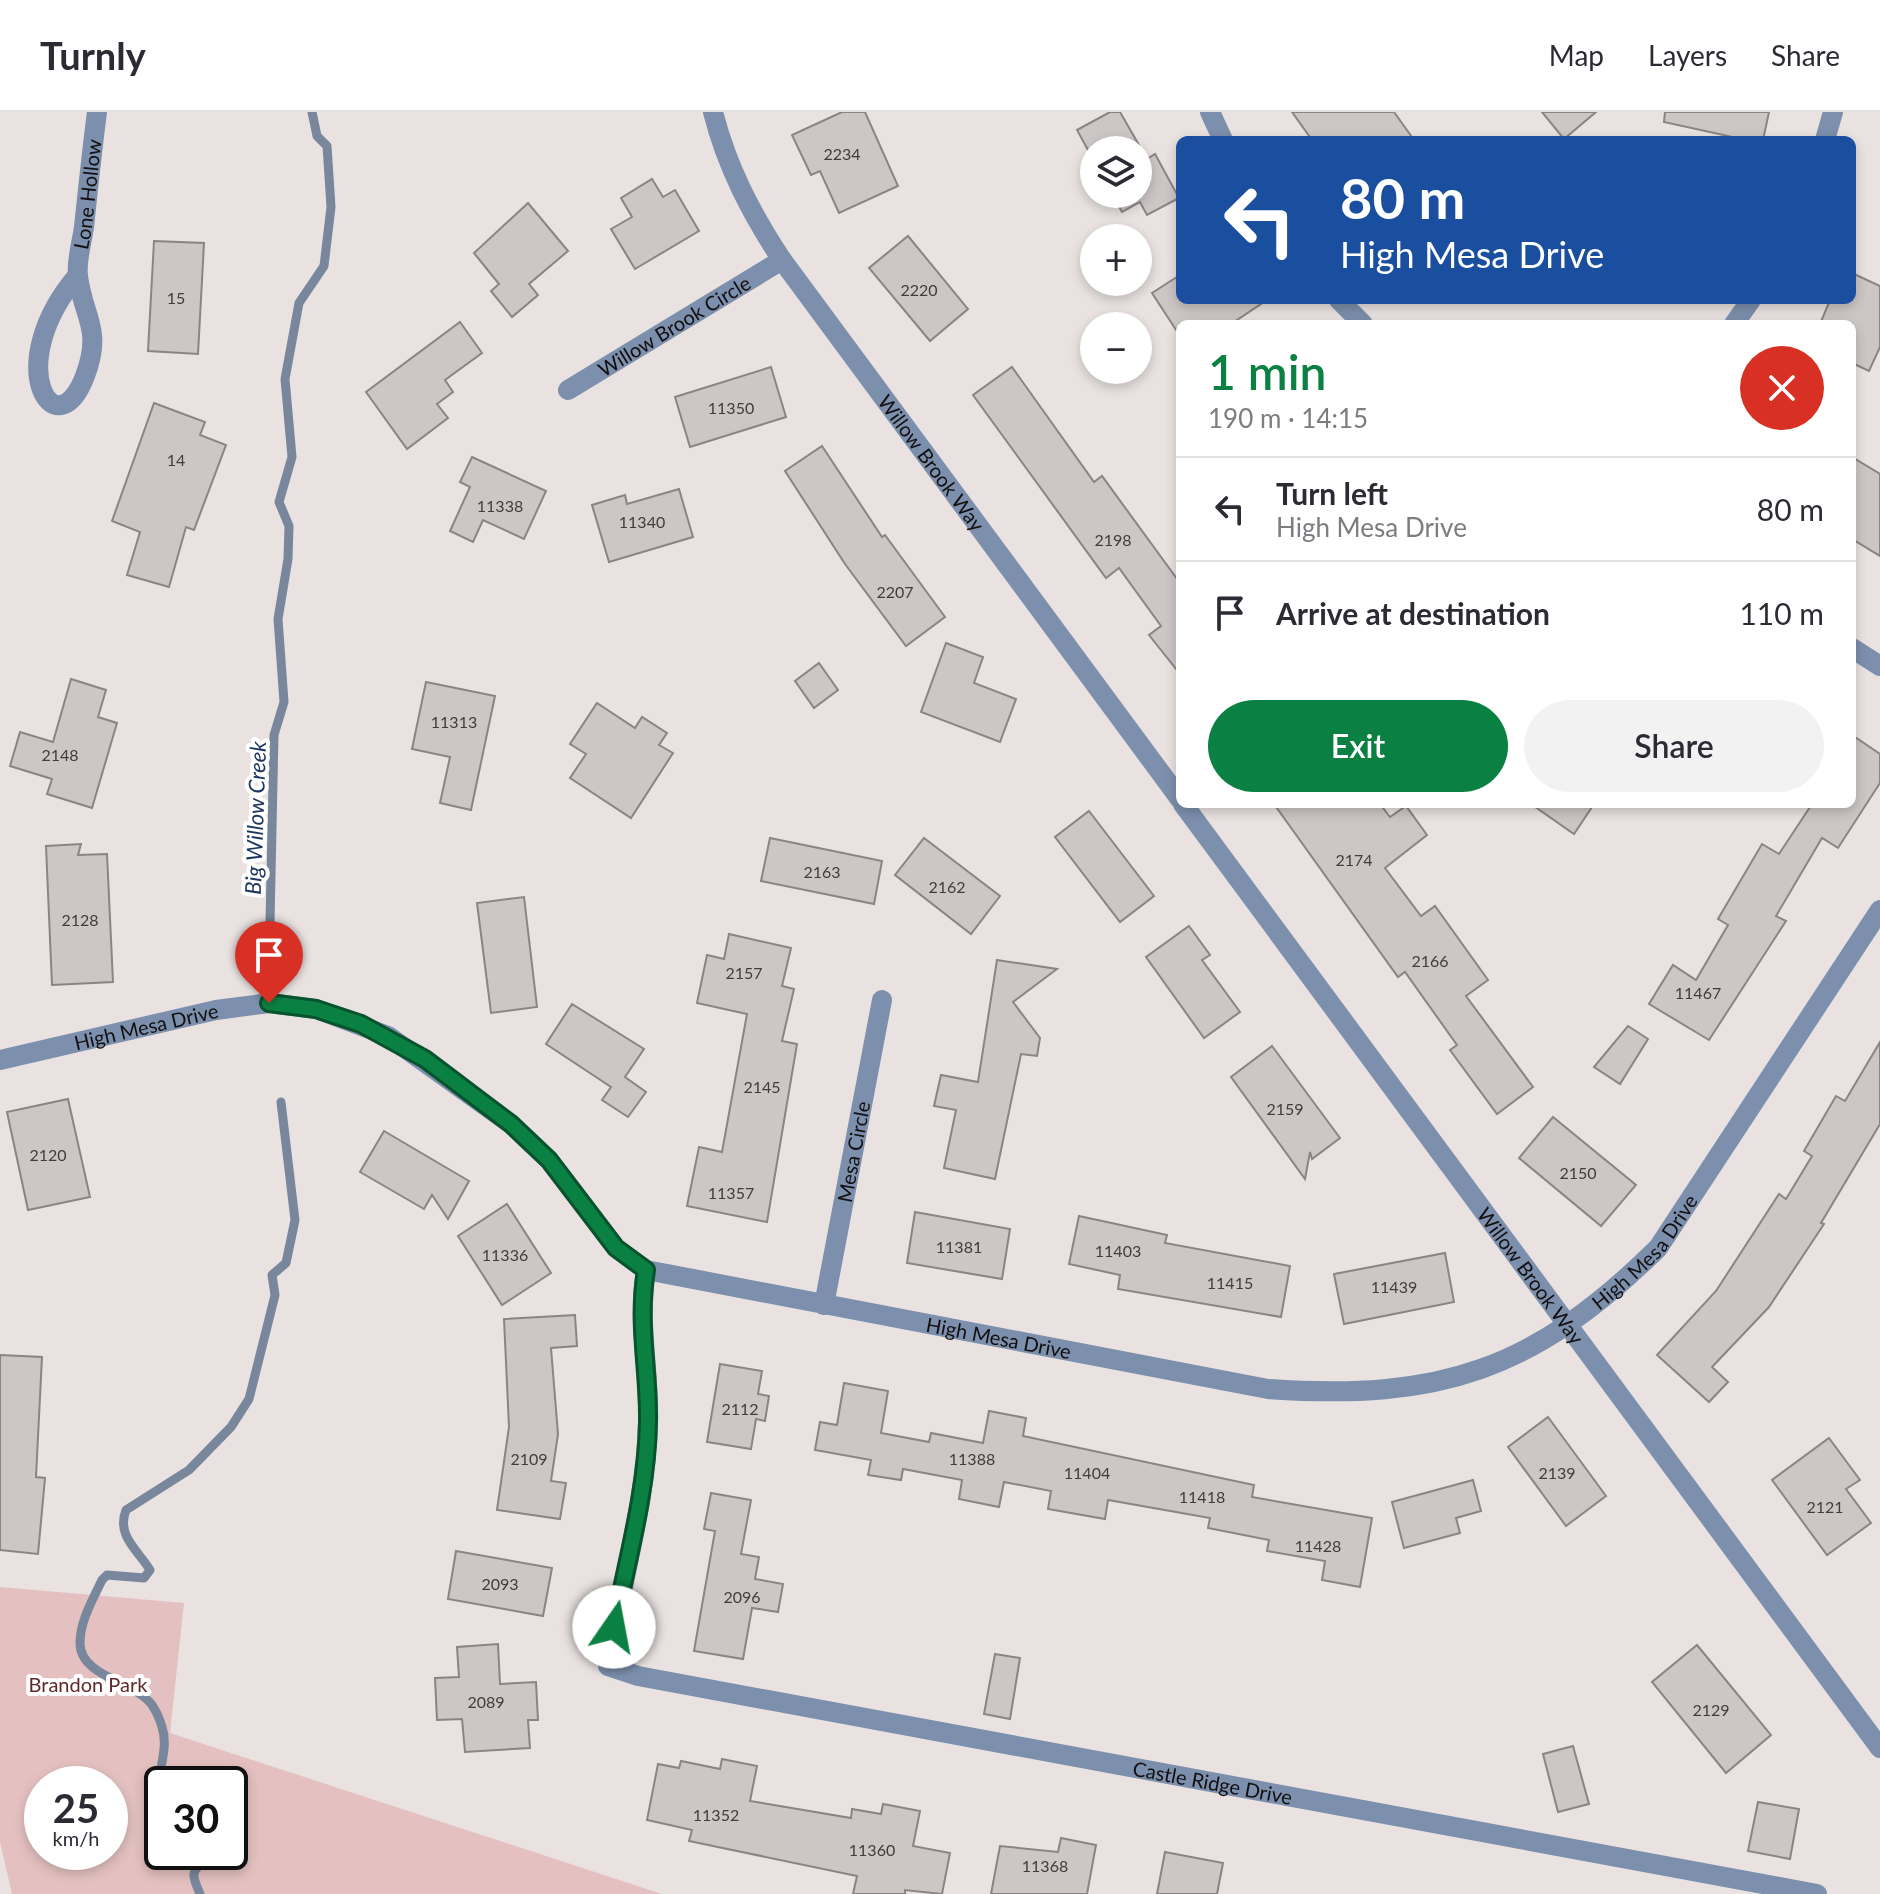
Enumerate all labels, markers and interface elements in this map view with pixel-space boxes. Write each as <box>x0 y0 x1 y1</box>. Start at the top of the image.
text: Turnly <box>40 32 146 78</box>
text: Map <box>1549 38 1604 72</box>
text: Layers <box>1648 38 1727 72</box>
text: Share <box>1771 38 1840 72</box>
map controls <box>1080 136 1152 384</box>
button: layers <box>1080 136 1152 208</box>
street label: Lone Hollow <box>68 138 106 251</box>
house number: 2234 <box>823 144 861 163</box>
text: 80 m <box>1340 164 1465 231</box>
icon: left <box>1208 168 1312 272</box>
button: + <box>1080 224 1152 296</box>
text: High Mesa Drive <box>1340 232 1604 276</box>
street label: Willow Brook Circle <box>593 270 755 381</box>
house number: 2220 <box>900 280 938 299</box>
house number: 15 <box>167 288 185 307</box>
button: − <box>1080 312 1152 384</box>
text: 1 min <box>1208 343 1326 400</box>
button: close <box>1740 346 1824 430</box>
street label: Willow Brook Way <box>873 390 990 536</box>
house number: 11350 <box>708 398 754 417</box>
text: 190 m · 14:15 <box>1208 402 1368 434</box>
house number: 14 <box>167 450 185 469</box>
text: Turn left <box>1276 475 1388 511</box>
icon: left <box>1208 487 1252 531</box>
text: 80 m <box>1757 491 1824 527</box>
house number: 11338 <box>477 496 523 515</box>
text: High Mesa Drive <box>1276 511 1467 543</box>
house number: 11340 <box>619 512 665 531</box>
house number: 2198 <box>1094 530 1132 549</box>
house number: 2207 <box>876 582 914 601</box>
icon: arrive <box>1208 591 1252 635</box>
text: Arrive at destination <box>1276 595 1550 631</box>
text: 110 m <box>1739 595 1824 631</box>
button: Exit <box>1208 700 1508 792</box>
button: Share <box>1524 700 1824 792</box>
house number: 11313 <box>431 712 477 731</box>
water label: Big Willow Creek <box>239 740 271 895</box>
house number: 2148 <box>41 745 79 764</box>
house number: 2174 <box>1335 850 1373 869</box>
house number: 2163 <box>803 862 841 881</box>
house number: 2162 <box>928 877 966 896</box>
house number: 2128 <box>61 910 99 929</box>
pin <box>235 921 303 1003</box>
icon: arrive <box>247 933 291 977</box>
house number: 2166 <box>1411 951 1449 970</box>
house number: 2157 <box>725 963 763 982</box>
house number: 11467 <box>1675 983 1721 1002</box>
street label: High Mesa Drive <box>72 998 220 1054</box>
house number: 2145 <box>743 1077 781 1096</box>
street label: Mesa Circle <box>832 1099 875 1204</box>
house number: 2159 <box>1266 1099 1304 1118</box>
house number: 2120 <box>29 1145 67 1164</box>
house number: 2150 <box>1559 1163 1597 1182</box>
house number: 11357 <box>708 1183 754 1202</box>
street label: High Mesa Drive <box>1587 1190 1702 1314</box>
street label: Willow Brook Way <box>1473 1203 1590 1349</box>
house number: 11381 <box>936 1237 982 1256</box>
house number: 11403 <box>1095 1241 1141 1260</box>
house number: 11336 <box>482 1245 528 1264</box>
house number: 11415 <box>1207 1273 1253 1292</box>
house number: 11439 <box>1371 1277 1417 1296</box>
street label: High Mesa Drive <box>924 1312 1073 1363</box>
house number: 2112 <box>721 1399 759 1418</box>
house number: 2109 <box>510 1449 548 1468</box>
house number: 11388 <box>949 1449 995 1468</box>
house number: 11404 <box>1064 1463 1110 1482</box>
house number: 2139 <box>1538 1463 1576 1482</box>
house number: 11418 <box>1179 1487 1225 1506</box>
house number: 2121 <box>1806 1497 1844 1516</box>
house number: 11428 <box>1295 1536 1341 1555</box>
house number: 2093 <box>481 1574 519 1593</box>
position arrow <box>572 1585 656 1669</box>
house number: 2096 <box>723 1587 761 1606</box>
park label: Brandon Park <box>29 1672 148 1696</box>
house number: 2089 <box>467 1692 505 1711</box>
house number: 2129 <box>1692 1700 1730 1719</box>
street label: Castle Ridge Drive <box>1131 1756 1294 1809</box>
speed limit sign: 30 <box>144 1766 248 1870</box>
text: 25 <box>53 1784 99 1832</box>
house number: 11352 <box>693 1805 739 1824</box>
text: km/h <box>53 1826 99 1850</box>
house number: 11360 <box>849 1840 895 1859</box>
house number: 11368 <box>1022 1856 1068 1875</box>

